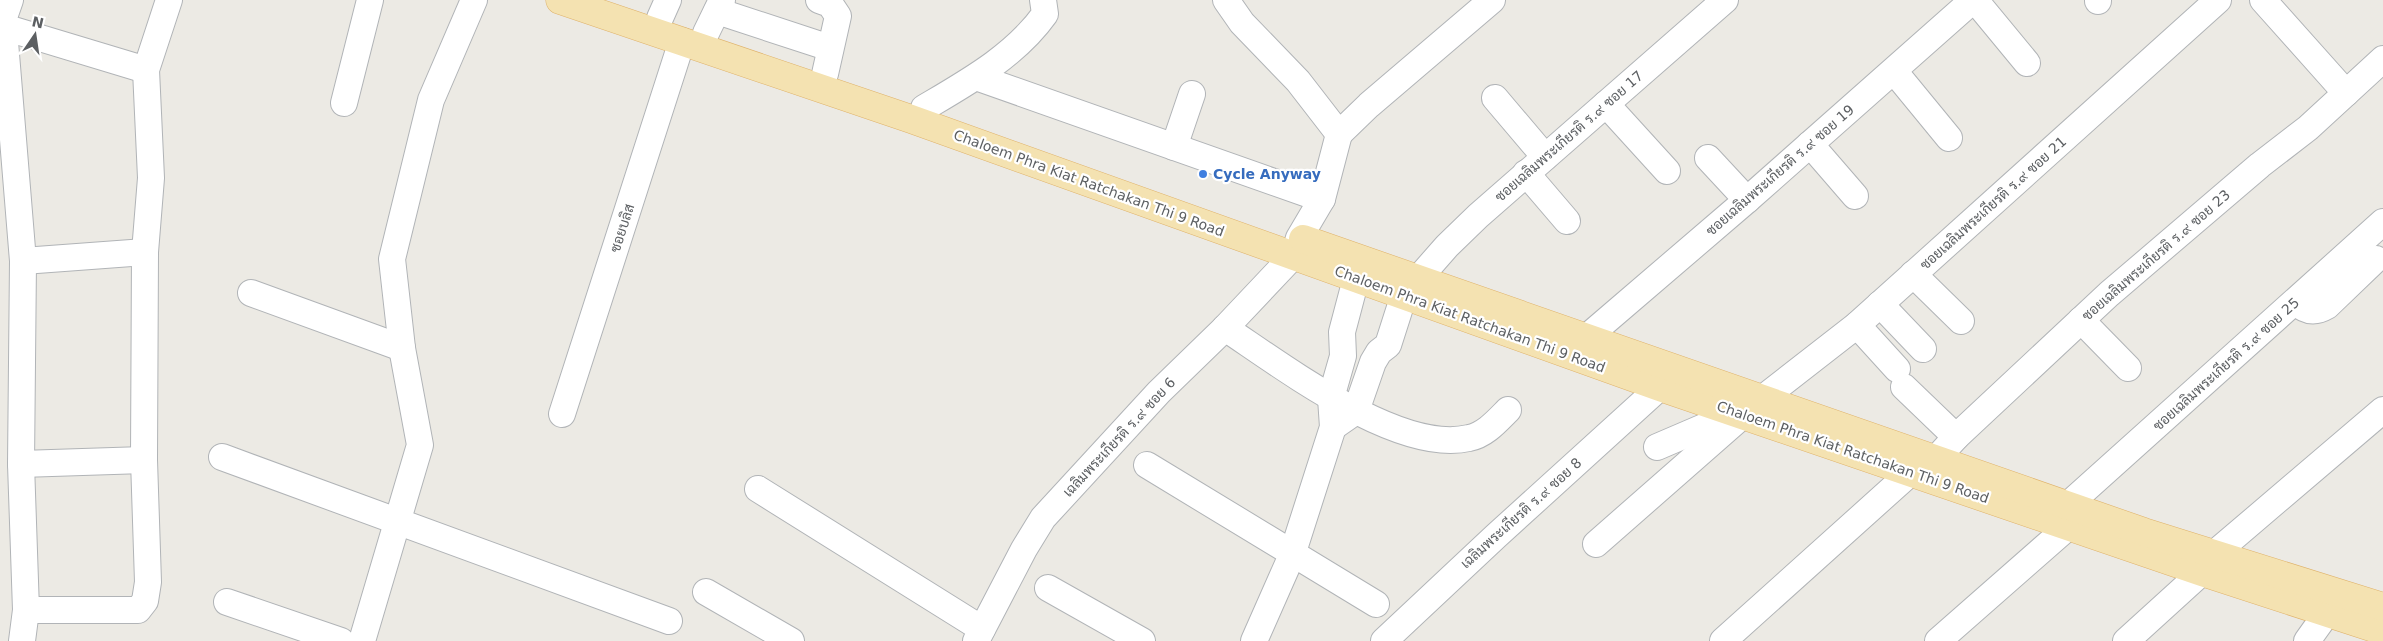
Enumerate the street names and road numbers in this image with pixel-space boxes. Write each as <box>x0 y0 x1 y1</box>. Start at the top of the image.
street label: ซอยเฉลิมพระเกียรติ ร.๙ ซอย 17 <box>1491 67 1646 205</box>
street label: ซอยเฉลิมพระเกียรติ ร.๙ ซอย 19 <box>1702 101 1857 239</box>
street label: Chaloem Phra Kiat Ratchakan Thi 9 Road <box>952 126 1226 240</box>
street label: ซอยเฉลิมพระเกียรติ ร.๙ ซอย 21 <box>1916 132 2069 273</box>
street label: ซอยเฉลิมพระเกียรติ ร.๙ ซอย 23 <box>2078 186 2233 324</box>
street label: ซอยบลิส <box>607 202 637 254</box>
street label: Chaloem Phra Kiat Ratchakan Thi 9 Road <box>1333 262 1607 376</box>
street label: ซอยเฉลิมพระเกียรติ ร.๙ ซอย 25 <box>2149 293 2302 434</box>
street label: เฉลิมพระเกียรติ ร.๙ ซอย 6 <box>1059 373 1178 500</box>
street label: Chaloem Phra Kiat Ratchakan Thi 9 Road <box>1715 398 1991 506</box>
street label: เฉลิมพระเกียรติ ร.๙ ซอย 8 <box>1457 454 1585 571</box>

